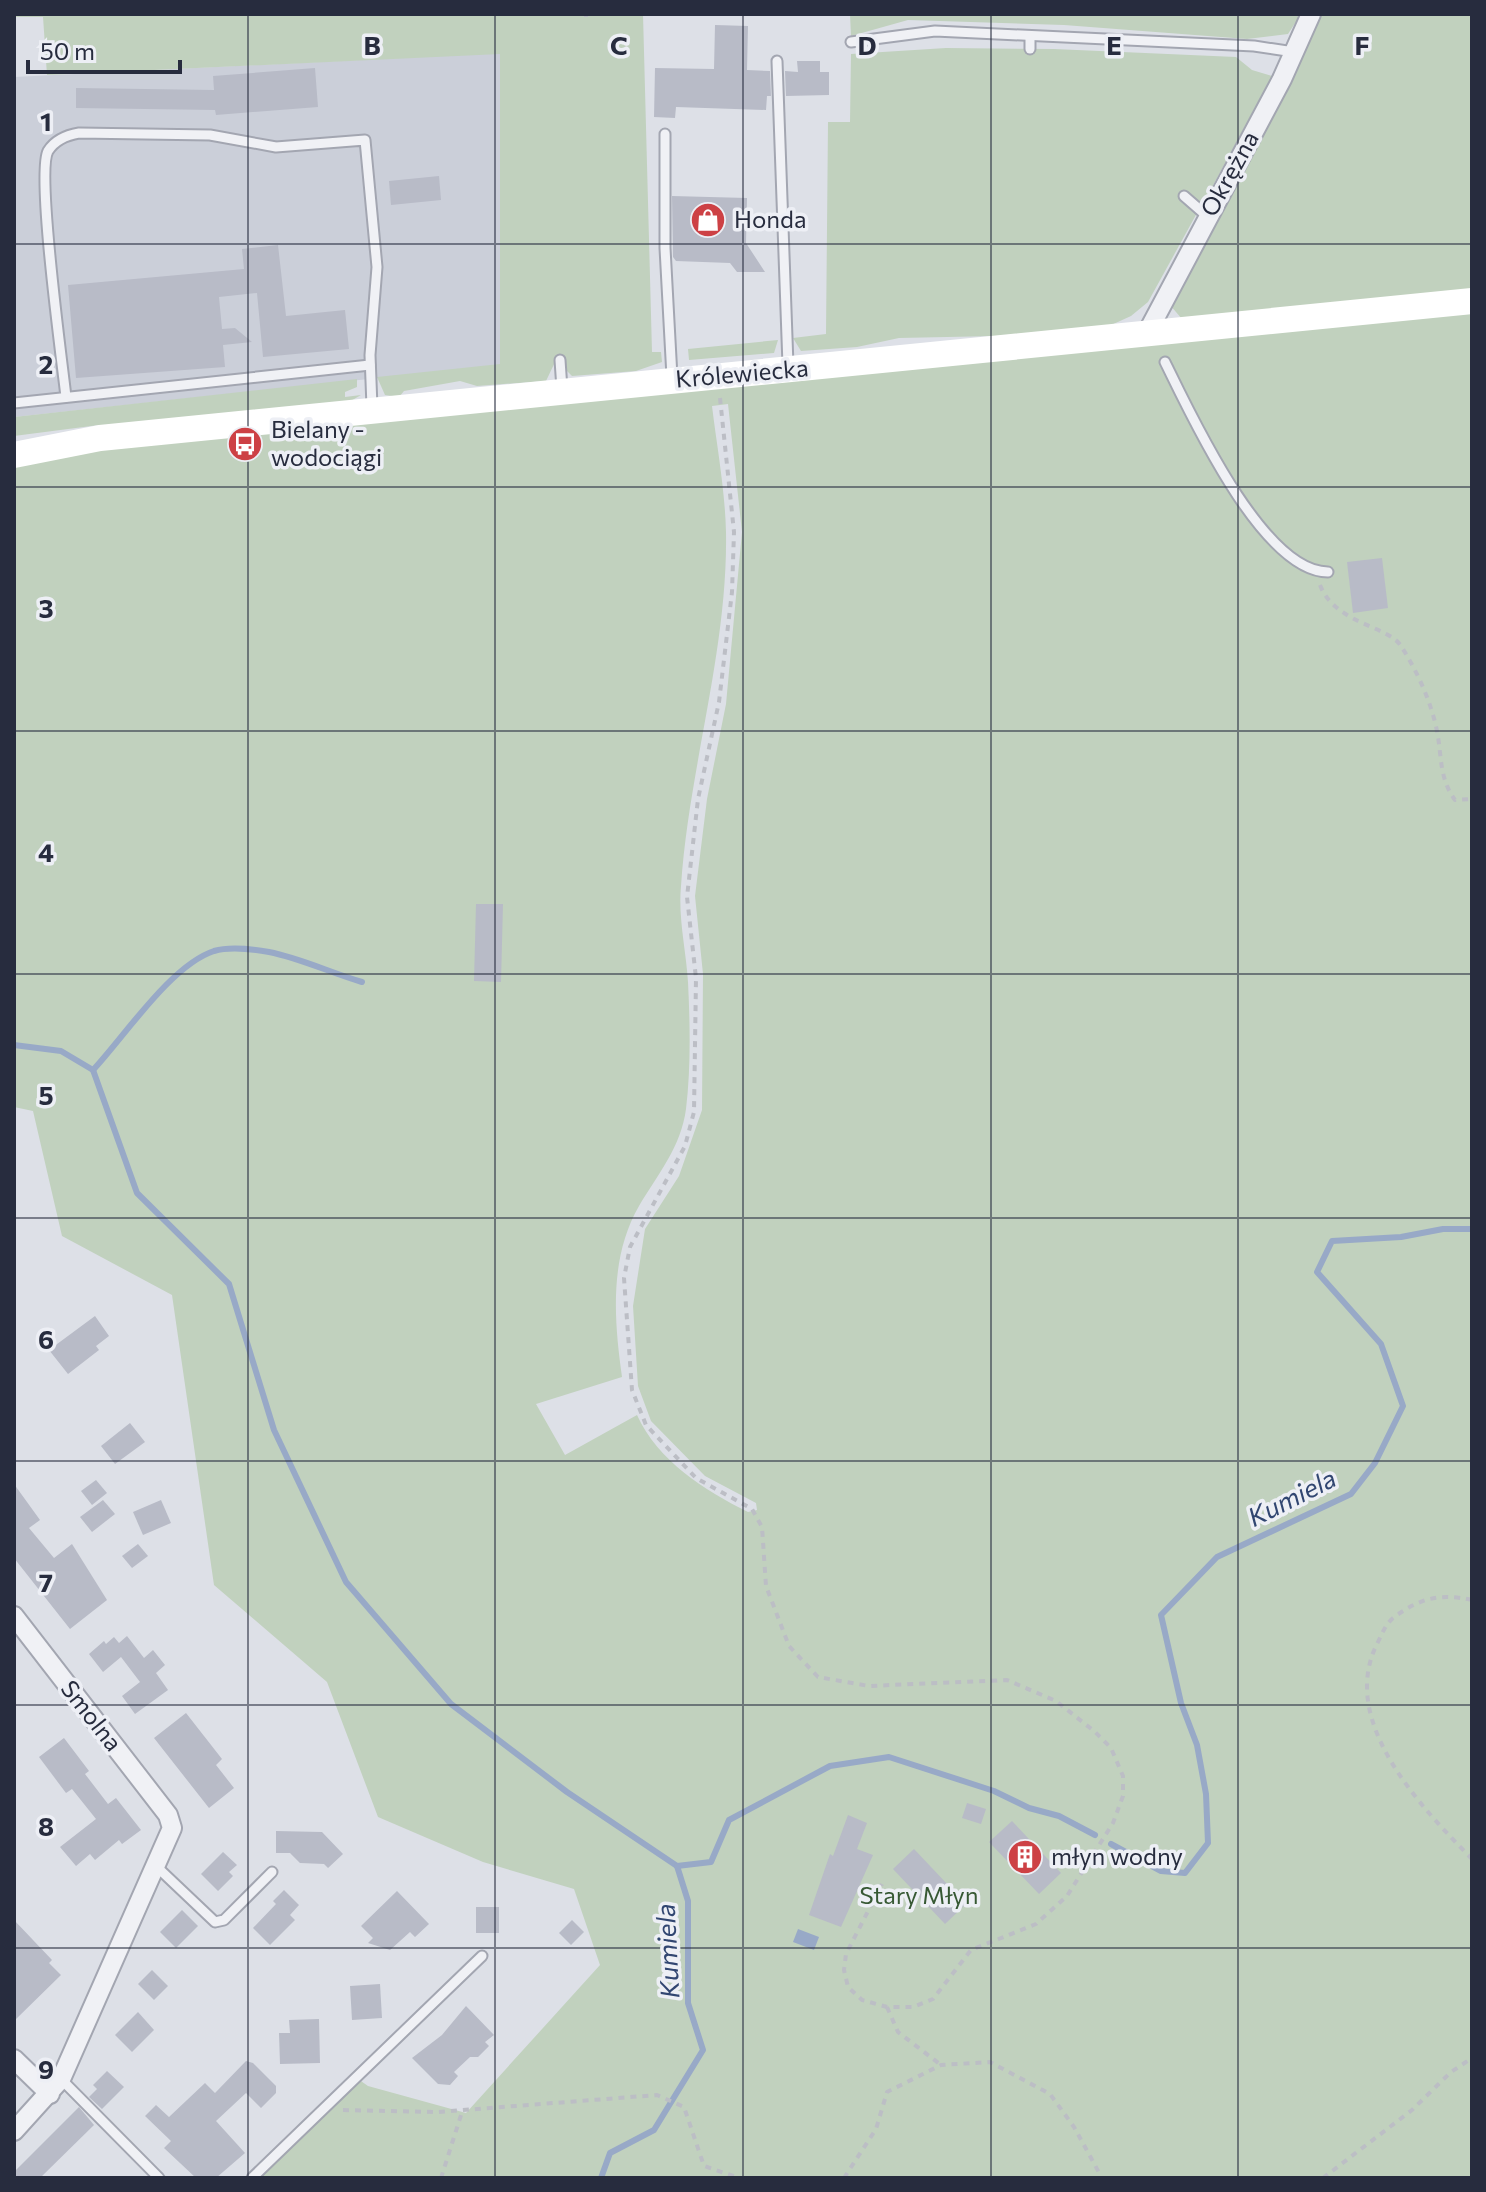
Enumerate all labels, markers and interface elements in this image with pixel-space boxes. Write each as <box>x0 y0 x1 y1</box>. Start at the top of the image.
scale bar <box>28 24 180 74</box>
text: B <box>363 29 381 60</box>
text: C <box>610 29 628 60</box>
text: D <box>857 29 877 60</box>
text: E <box>1106 29 1122 60</box>
text: F <box>1354 29 1370 60</box>
text: 50 m <box>40 36 95 65</box>
text: 1 <box>40 105 52 136</box>
street label: Okrężna <box>1194 126 1264 221</box>
shop icon: Honda <box>689 201 727 239</box>
place label: Honda <box>734 204 807 233</box>
text: 2 <box>39 348 53 379</box>
street label: Królewiecka <box>674 352 810 393</box>
place label: Bielany - wodociągi <box>271 414 382 471</box>
bus stop icon: Bielany - wodociągi <box>226 425 264 463</box>
text: 3 <box>38 592 54 623</box>
text: 4 <box>38 836 54 867</box>
text: 5 <box>38 1079 54 1110</box>
text: 6 <box>38 1323 54 1354</box>
water label: Kumiela <box>1242 1461 1341 1532</box>
text: 7 <box>39 1566 53 1597</box>
street label: Smolna <box>56 1674 129 1756</box>
text: 8 <box>38 1810 54 1841</box>
building icon: młyn wodny <box>1006 1838 1044 1876</box>
place label: młyn wodny <box>1051 1841 1183 1870</box>
park label: Stary Młyn <box>859 1880 979 1909</box>
water label: Kumiela <box>649 1903 684 1999</box>
text: 9 <box>38 2053 54 2084</box>

